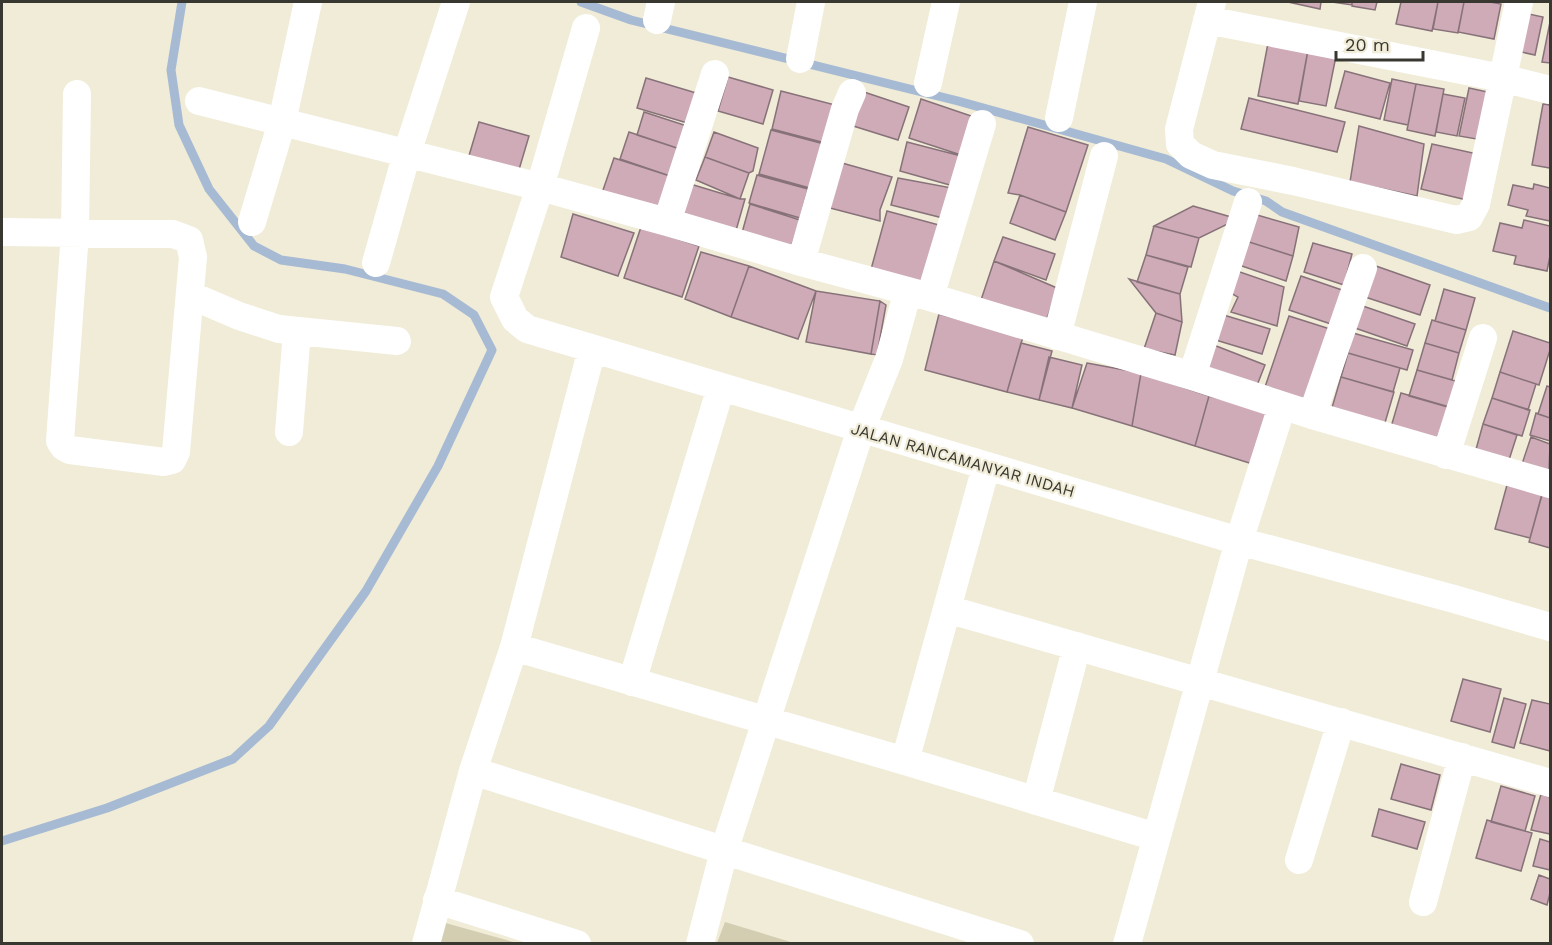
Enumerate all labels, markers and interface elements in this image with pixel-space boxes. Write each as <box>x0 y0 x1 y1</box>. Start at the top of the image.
scale bar <box>1336 24 1423 62</box>
text: 20 m <box>1345 34 1390 55</box>
street label: JALAN RANCAMANYAR INDAH <box>849 419 1077 501</box>

